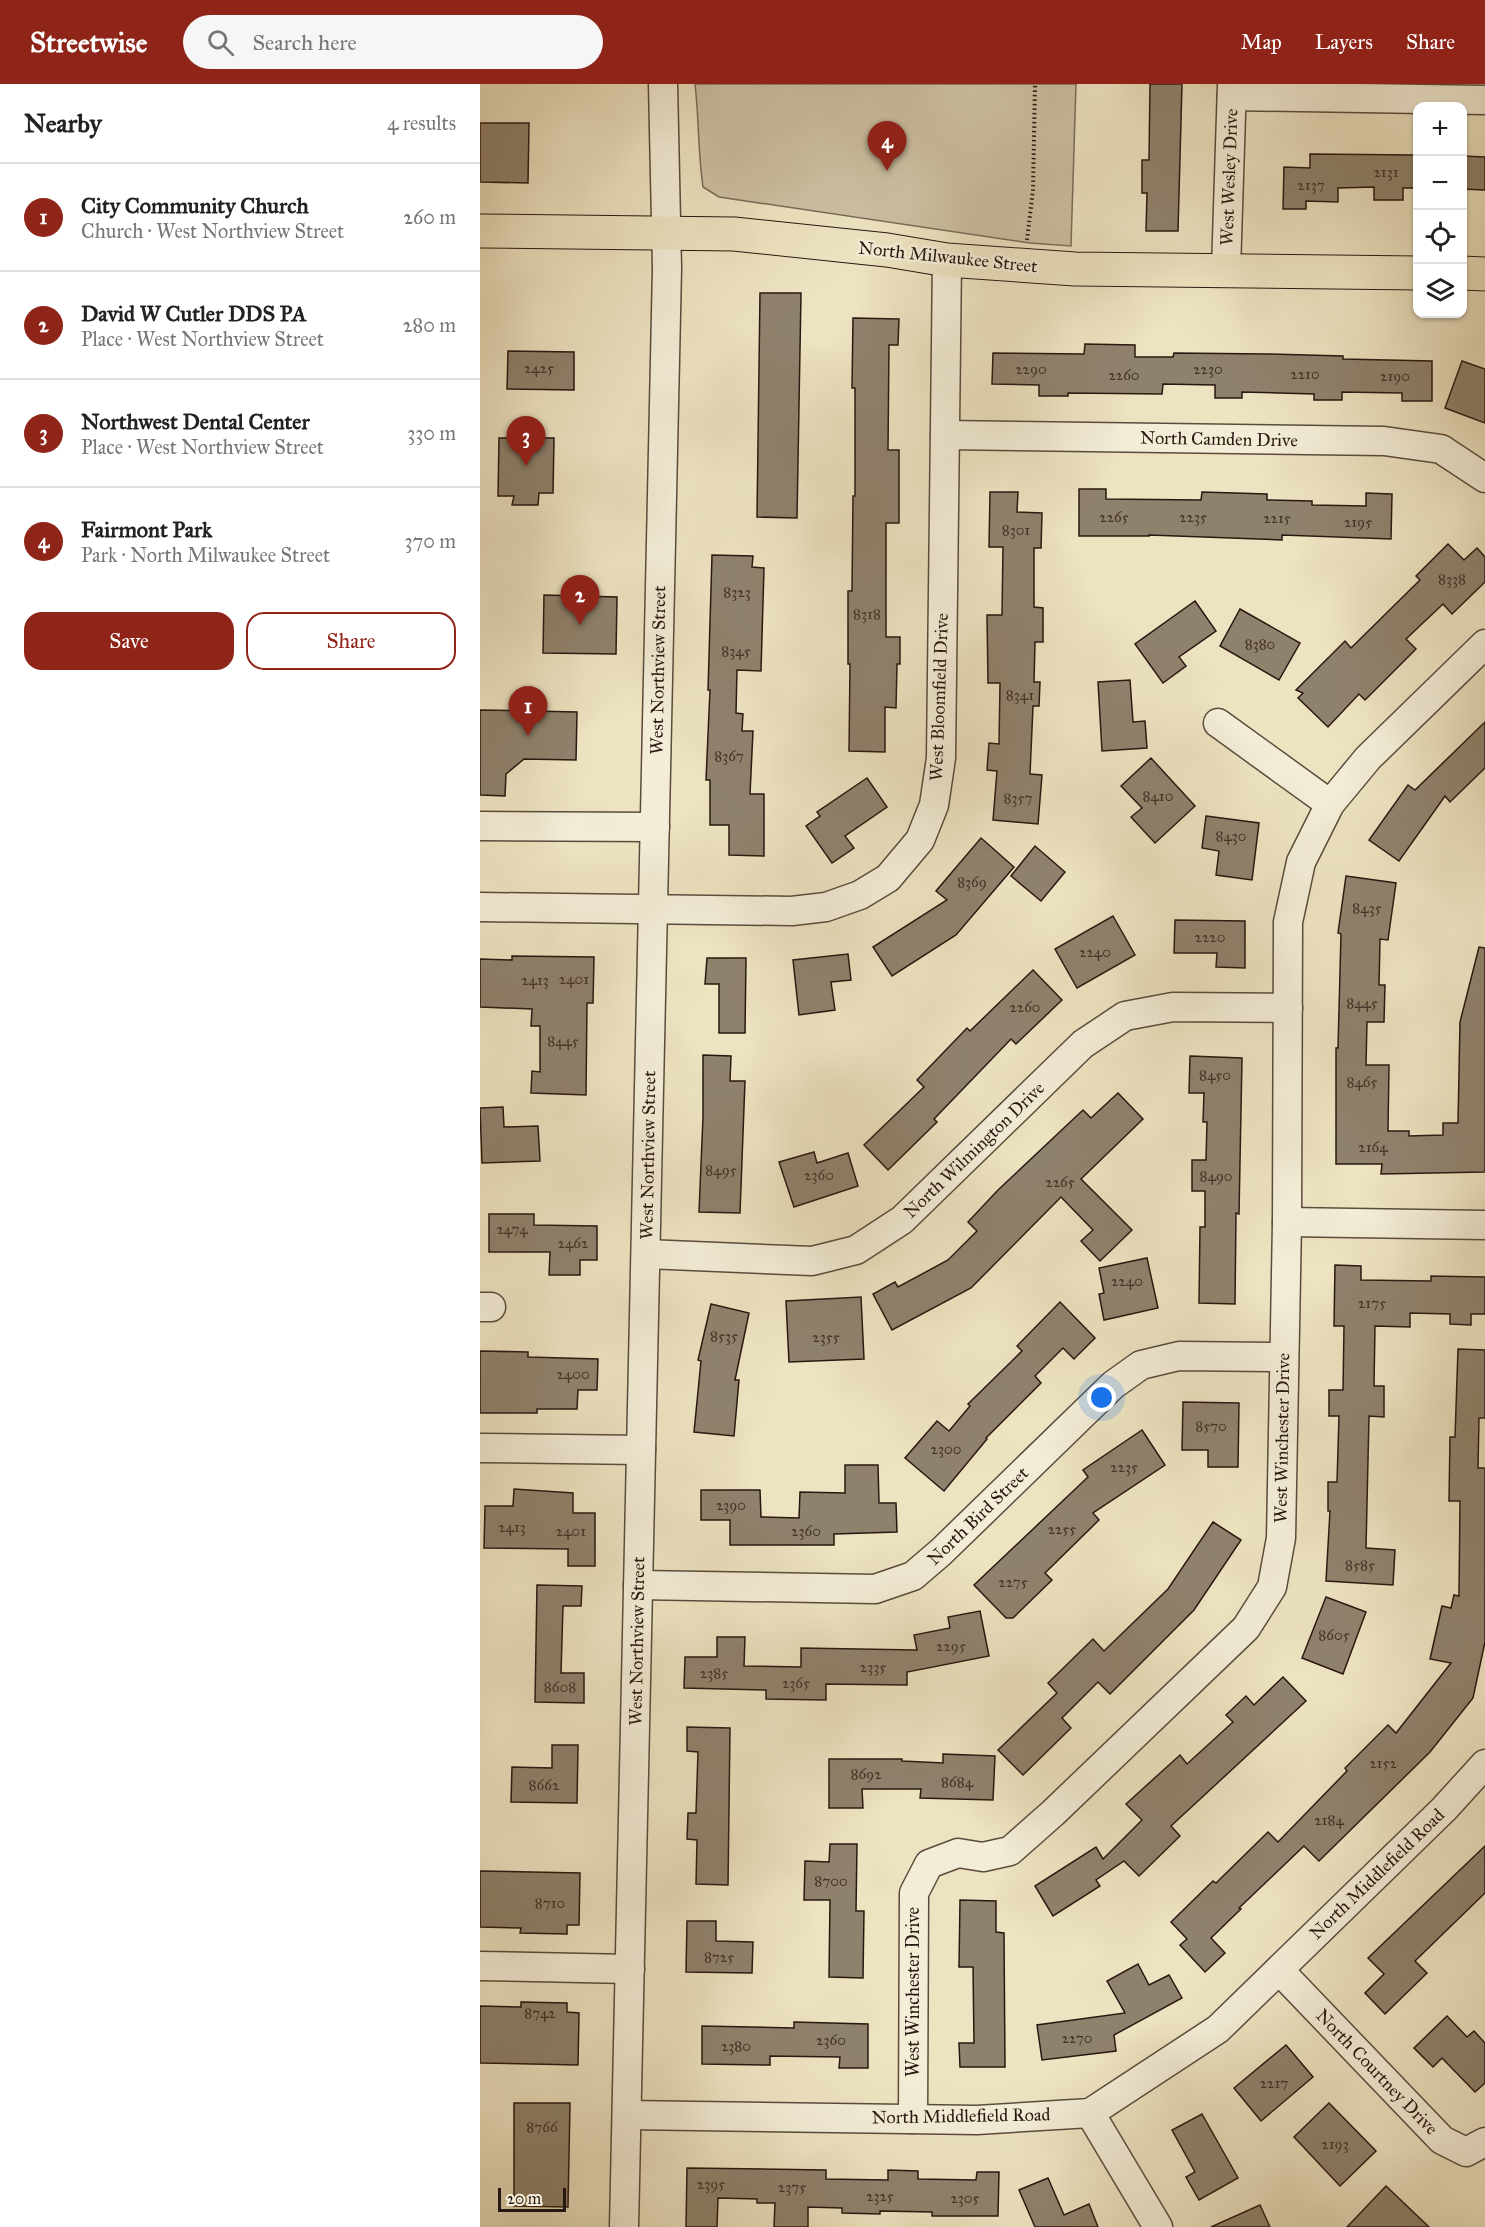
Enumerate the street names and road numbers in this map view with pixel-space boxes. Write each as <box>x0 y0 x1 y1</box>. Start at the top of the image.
street label: West Wesley Drive <box>1216 108 1242 246</box>
street label: North Milwaukee Street <box>857 237 1039 277</box>
street label: North Camden Drive <box>1140 427 1298 451</box>
street label: West Northview Street <box>646 585 670 755</box>
street label: West Bloomfield Drive <box>925 613 953 781</box>
street label: West Northview Street <box>636 1070 660 1240</box>
street label: North Wilmington Drive <box>899 1077 1050 1224</box>
street label: West Winchester Drive <box>1270 1353 1294 1523</box>
street label: North Bird Street <box>923 1462 1034 1570</box>
street label: West Northview Street <box>625 1556 649 1726</box>
street label: North Middlefield Road <box>1305 1804 1449 1944</box>
street label: West Winchester Drive <box>902 1907 924 2077</box>
street label: North Courtney Drive <box>1311 2005 1443 2139</box>
street label: North Middlefield Road <box>871 2103 1051 2129</box>

